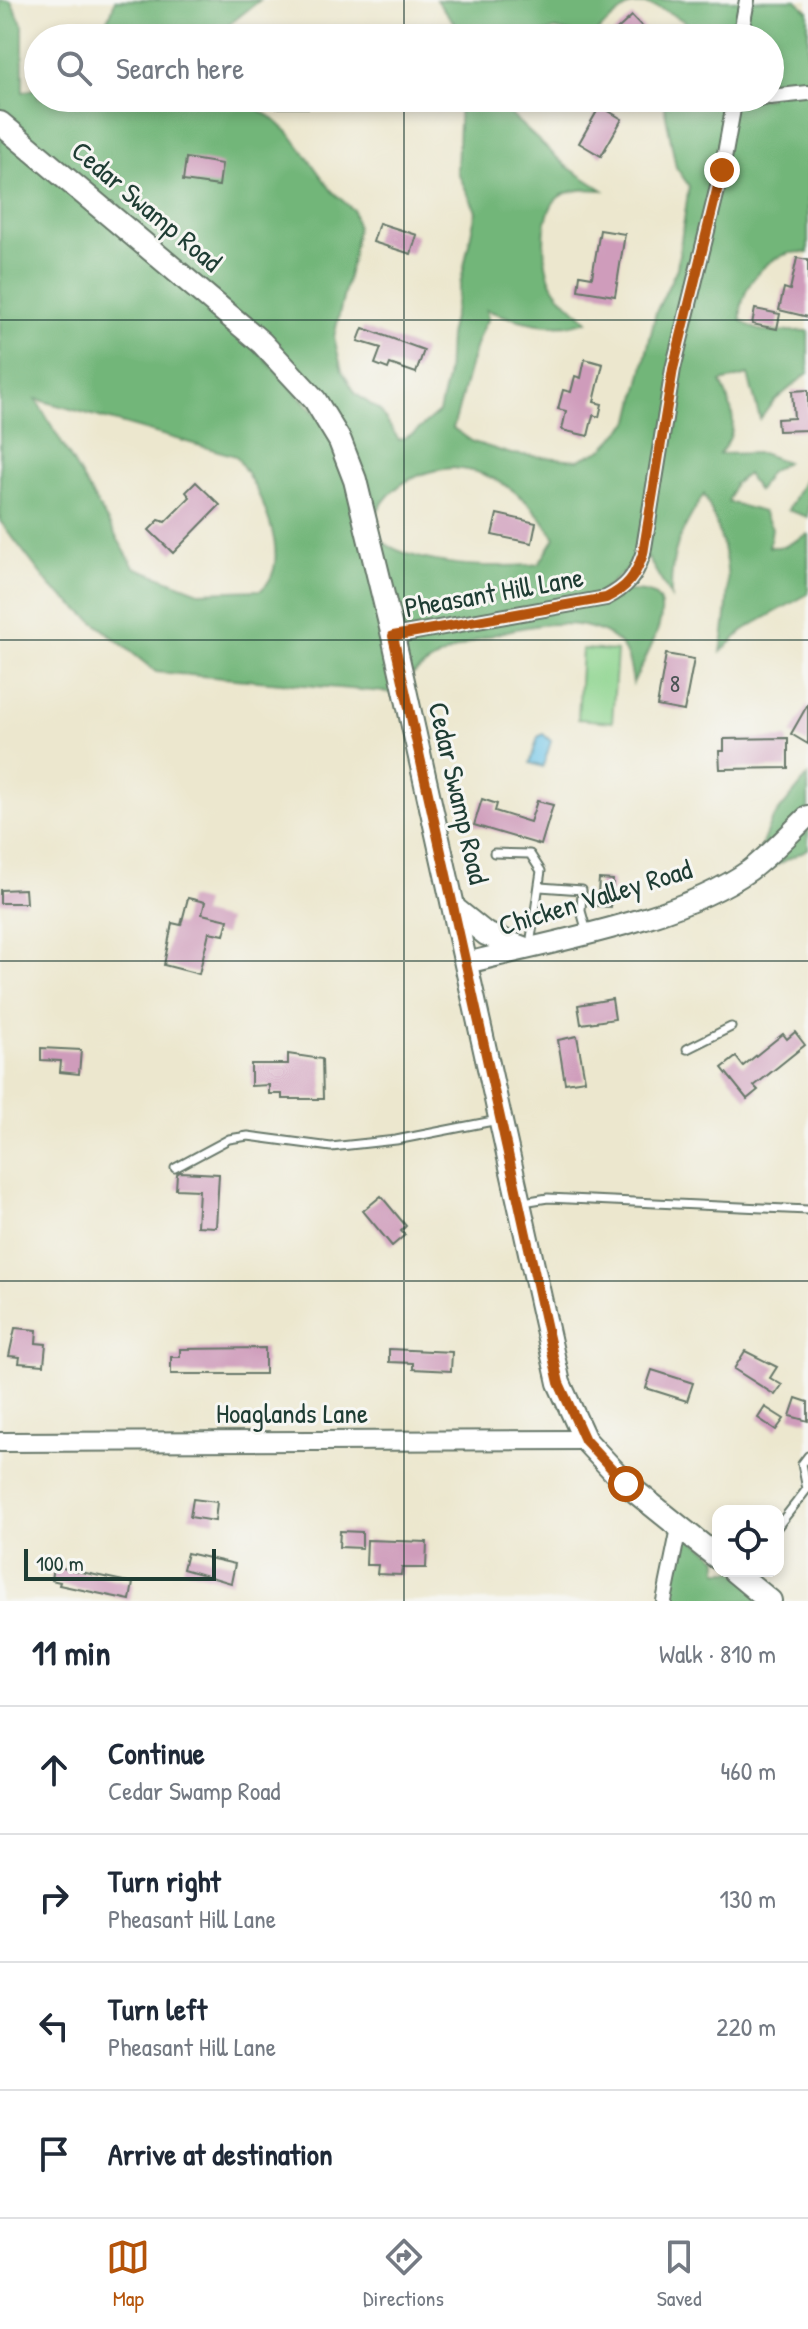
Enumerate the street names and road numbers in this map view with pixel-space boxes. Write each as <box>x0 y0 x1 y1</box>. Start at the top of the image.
street label: Cedar Swamp Road <box>64 132 230 280</box>
street label: Pheasant Hill Lane <box>402 558 586 626</box>
street label: Cedar Swamp Road <box>420 698 498 888</box>
street label: Chicken Valley Road <box>494 850 696 944</box>
street label: Hoaglands Lane <box>216 1394 368 1432</box>

